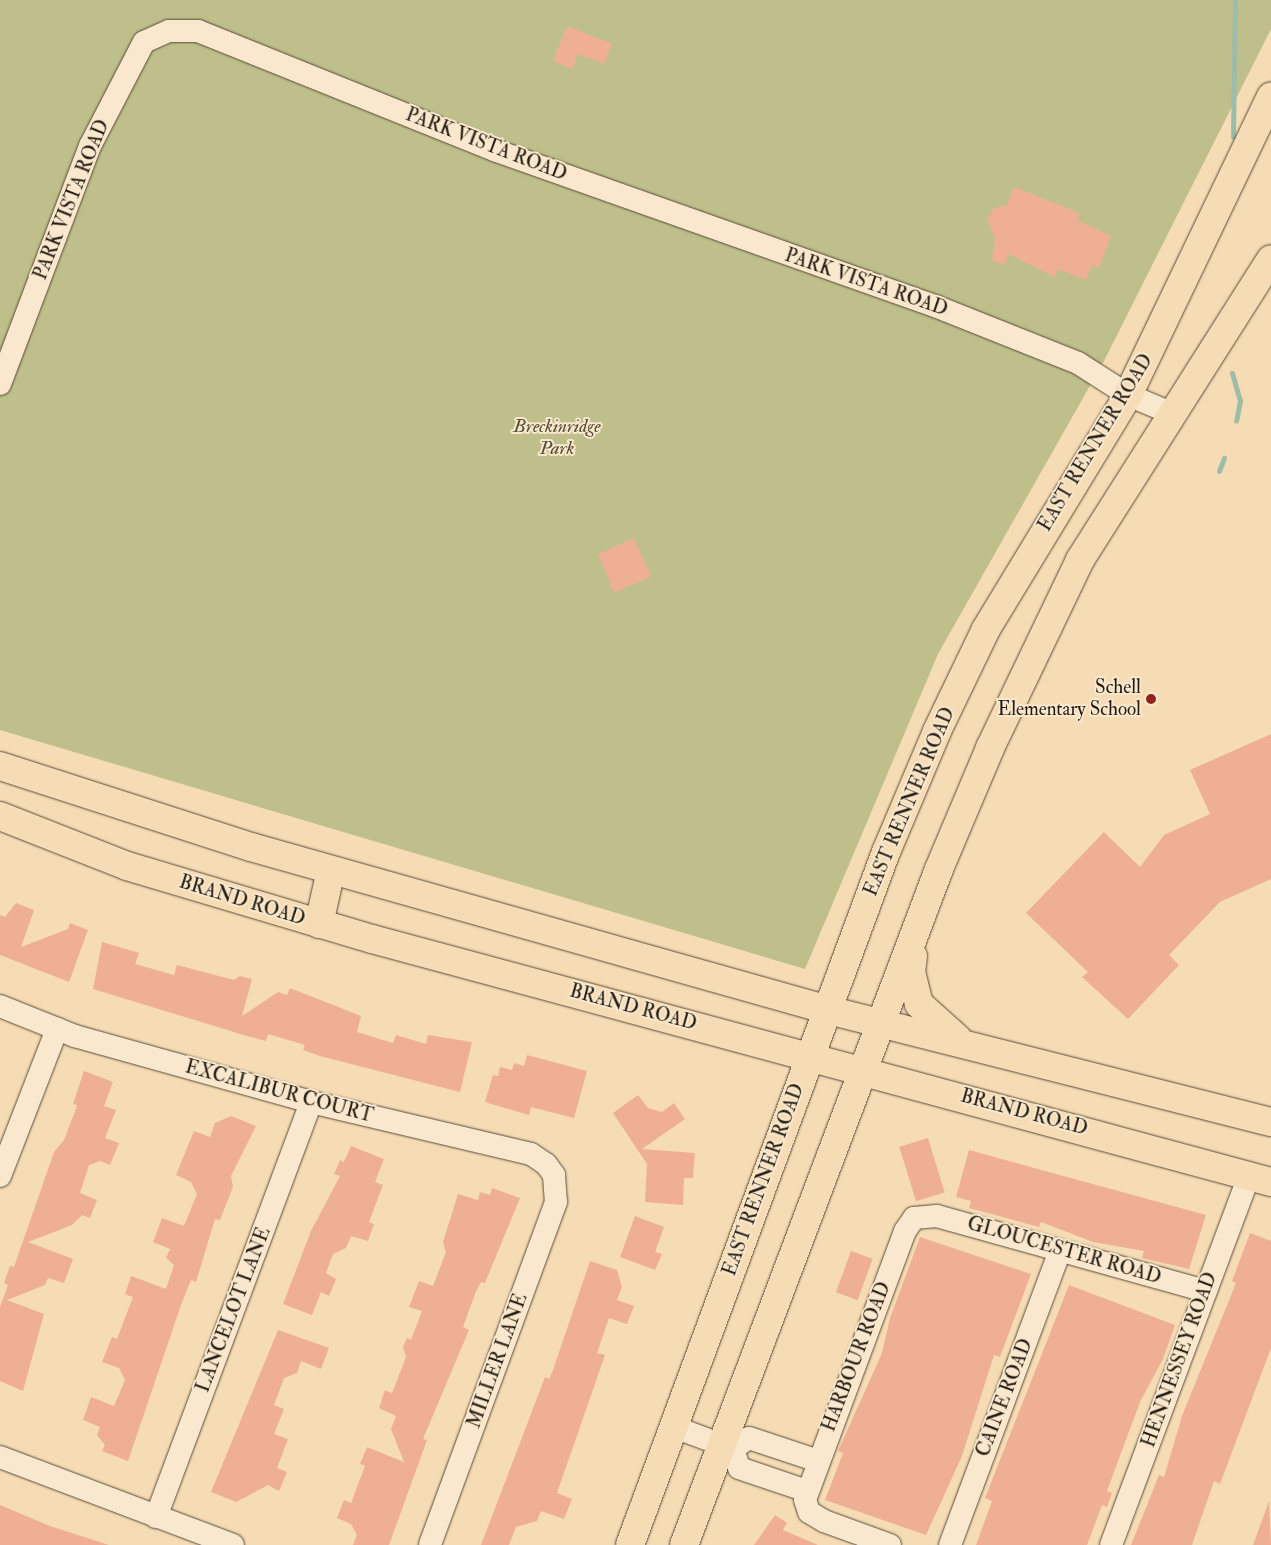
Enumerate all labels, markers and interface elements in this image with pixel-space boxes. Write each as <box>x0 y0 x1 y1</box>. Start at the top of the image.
street label: PARK VISTA ROAD <box>402 104 570 186</box>
street label: PARK VISTA ROAD <box>29 117 115 283</box>
street label: PARK VISTA ROAD <box>782 244 950 322</box>
street label: EAST RENNER ROAD <box>1034 350 1158 536</box>
park label: Breckinridge Park <box>513 416 601 460</box>
place label: Schell Elementary School <box>998 677 1141 721</box>
marker: Schell Elementary School <box>1145 693 1157 705</box>
street label: EAST RENNER ROAD <box>860 704 960 900</box>
street label: BRAND ROAD <box>176 871 308 931</box>
street label: BRAND ROAD <box>567 980 699 1036</box>
street label: EXCALIBUR COURT <box>183 1056 375 1128</box>
street label: EAST RENNER ROAD <box>719 1081 809 1279</box>
street label: BRAND ROAD <box>958 1085 1090 1141</box>
street label: GLOUCESTER ROAD <box>965 1212 1163 1290</box>
street label: LANCELOT LANE <box>192 1224 276 1396</box>
street label: HENNESSEY ROAD <box>1138 1269 1222 1451</box>
street label: HARBOUR ROAD <box>818 1279 896 1435</box>
street label: MILLER LANE <box>463 1290 533 1432</box>
street label: CAINE ROAD <box>972 1336 1038 1460</box>

